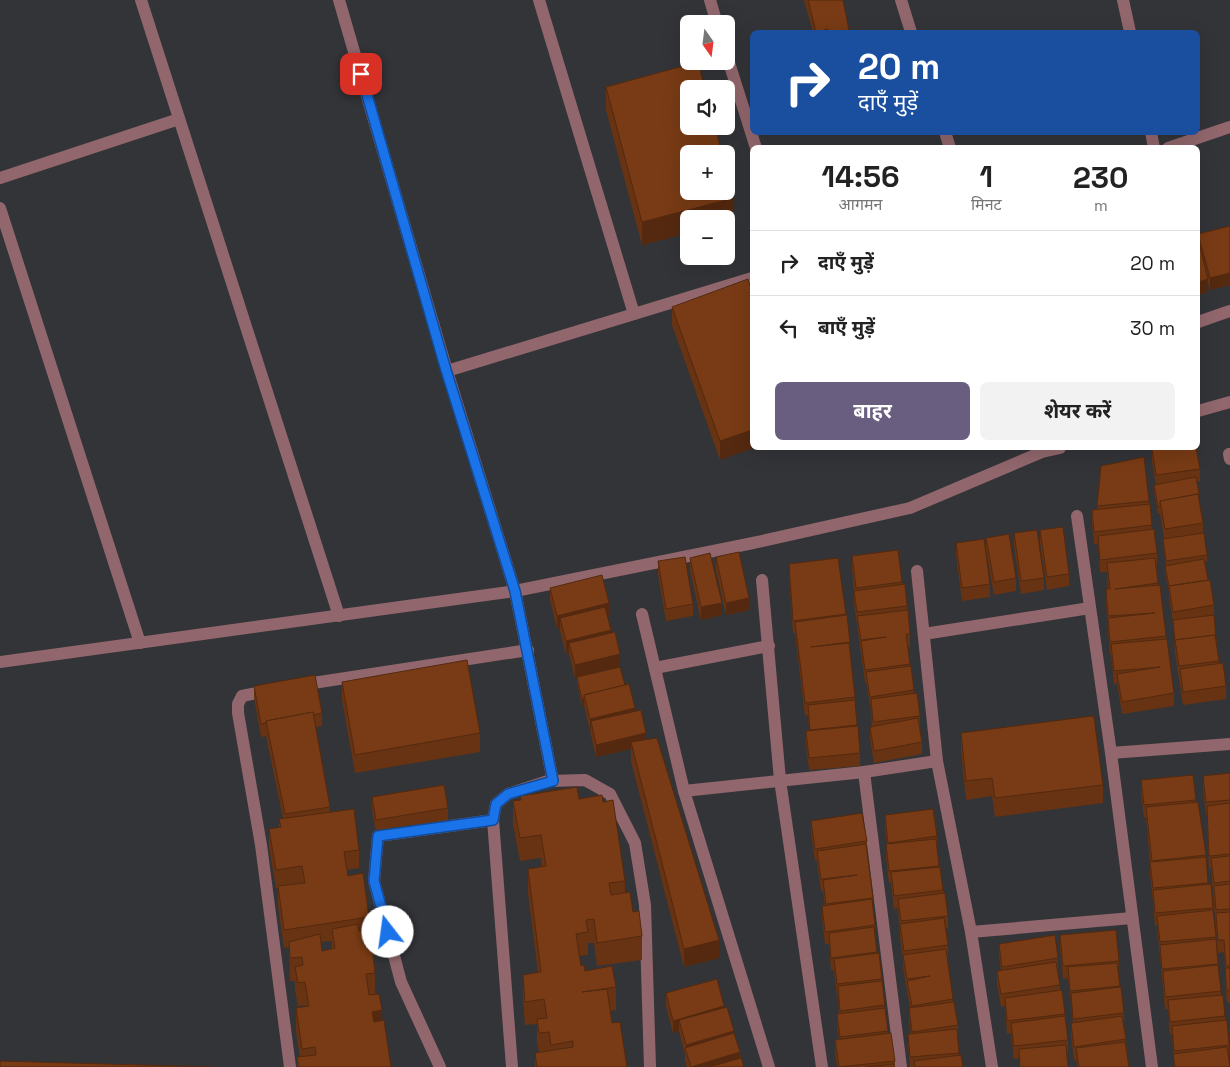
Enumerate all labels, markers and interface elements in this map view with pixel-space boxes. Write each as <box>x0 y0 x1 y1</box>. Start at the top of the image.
north arrow <box>680 15 735 70</box>
map controls <box>680 15 735 265</box>
text: 20 m <box>858 45 940 89</box>
icon: right <box>775 50 840 115</box>
pin <box>340 53 382 95</box>
icon: arrive <box>347 60 375 88</box>
button: sound <box>680 80 735 135</box>
text: दाएँ मुड़ें <box>858 88 918 116</box>
button: + <box>680 145 735 200</box>
text: 14:56 <box>821 157 900 196</box>
text: 1 <box>980 157 993 196</box>
text: 230 <box>1073 158 1129 197</box>
text: आगमन <box>839 194 882 215</box>
text: मिनट <box>971 194 1002 215</box>
text: m <box>1094 195 1108 216</box>
button: − <box>680 210 735 265</box>
icon: right <box>775 249 803 277</box>
text: दाएँ मुड़ें <box>818 250 874 275</box>
text: 20 m <box>1130 251 1175 276</box>
icon: left <box>775 314 803 342</box>
text: बाएँ मुड़ें <box>818 315 875 340</box>
text: 30 m <box>1130 316 1175 341</box>
button: बाहर <box>775 382 970 440</box>
button: शेयर करें <box>980 382 1175 440</box>
position arrow <box>361 905 413 957</box>

